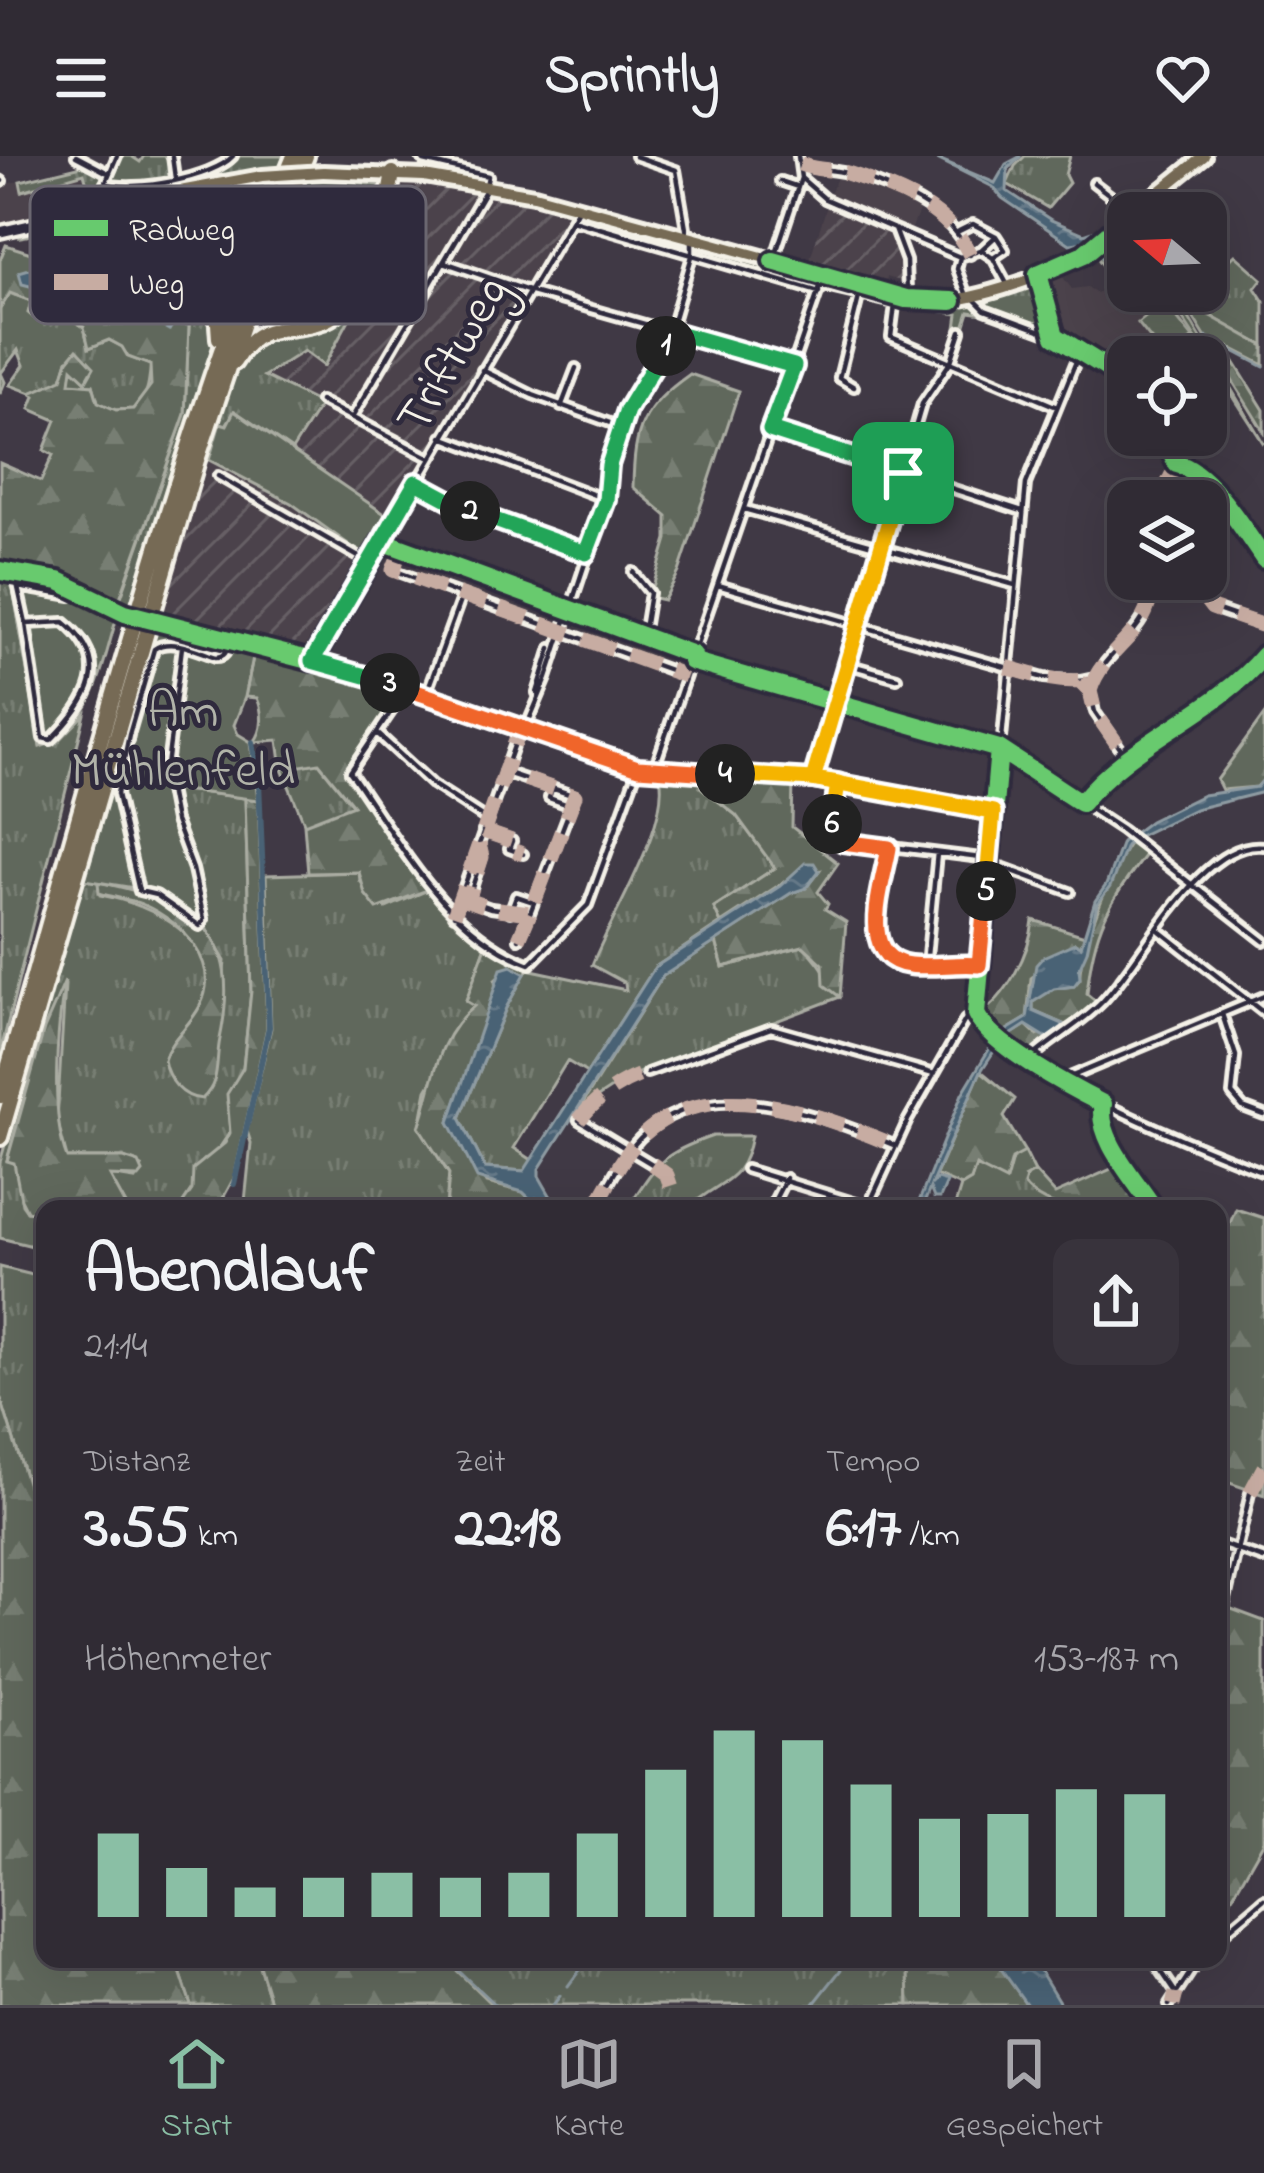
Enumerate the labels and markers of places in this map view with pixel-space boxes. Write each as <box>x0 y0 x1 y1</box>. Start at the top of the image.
pin: 1 <box>636 316 696 376</box>
pin <box>852 422 954 524</box>
pin: 2 <box>440 481 500 541</box>
pin: 3 <box>360 653 420 713</box>
pin: 4 <box>695 744 755 804</box>
pin: 6 <box>802 794 862 854</box>
pin: 5 <box>956 861 1016 921</box>

